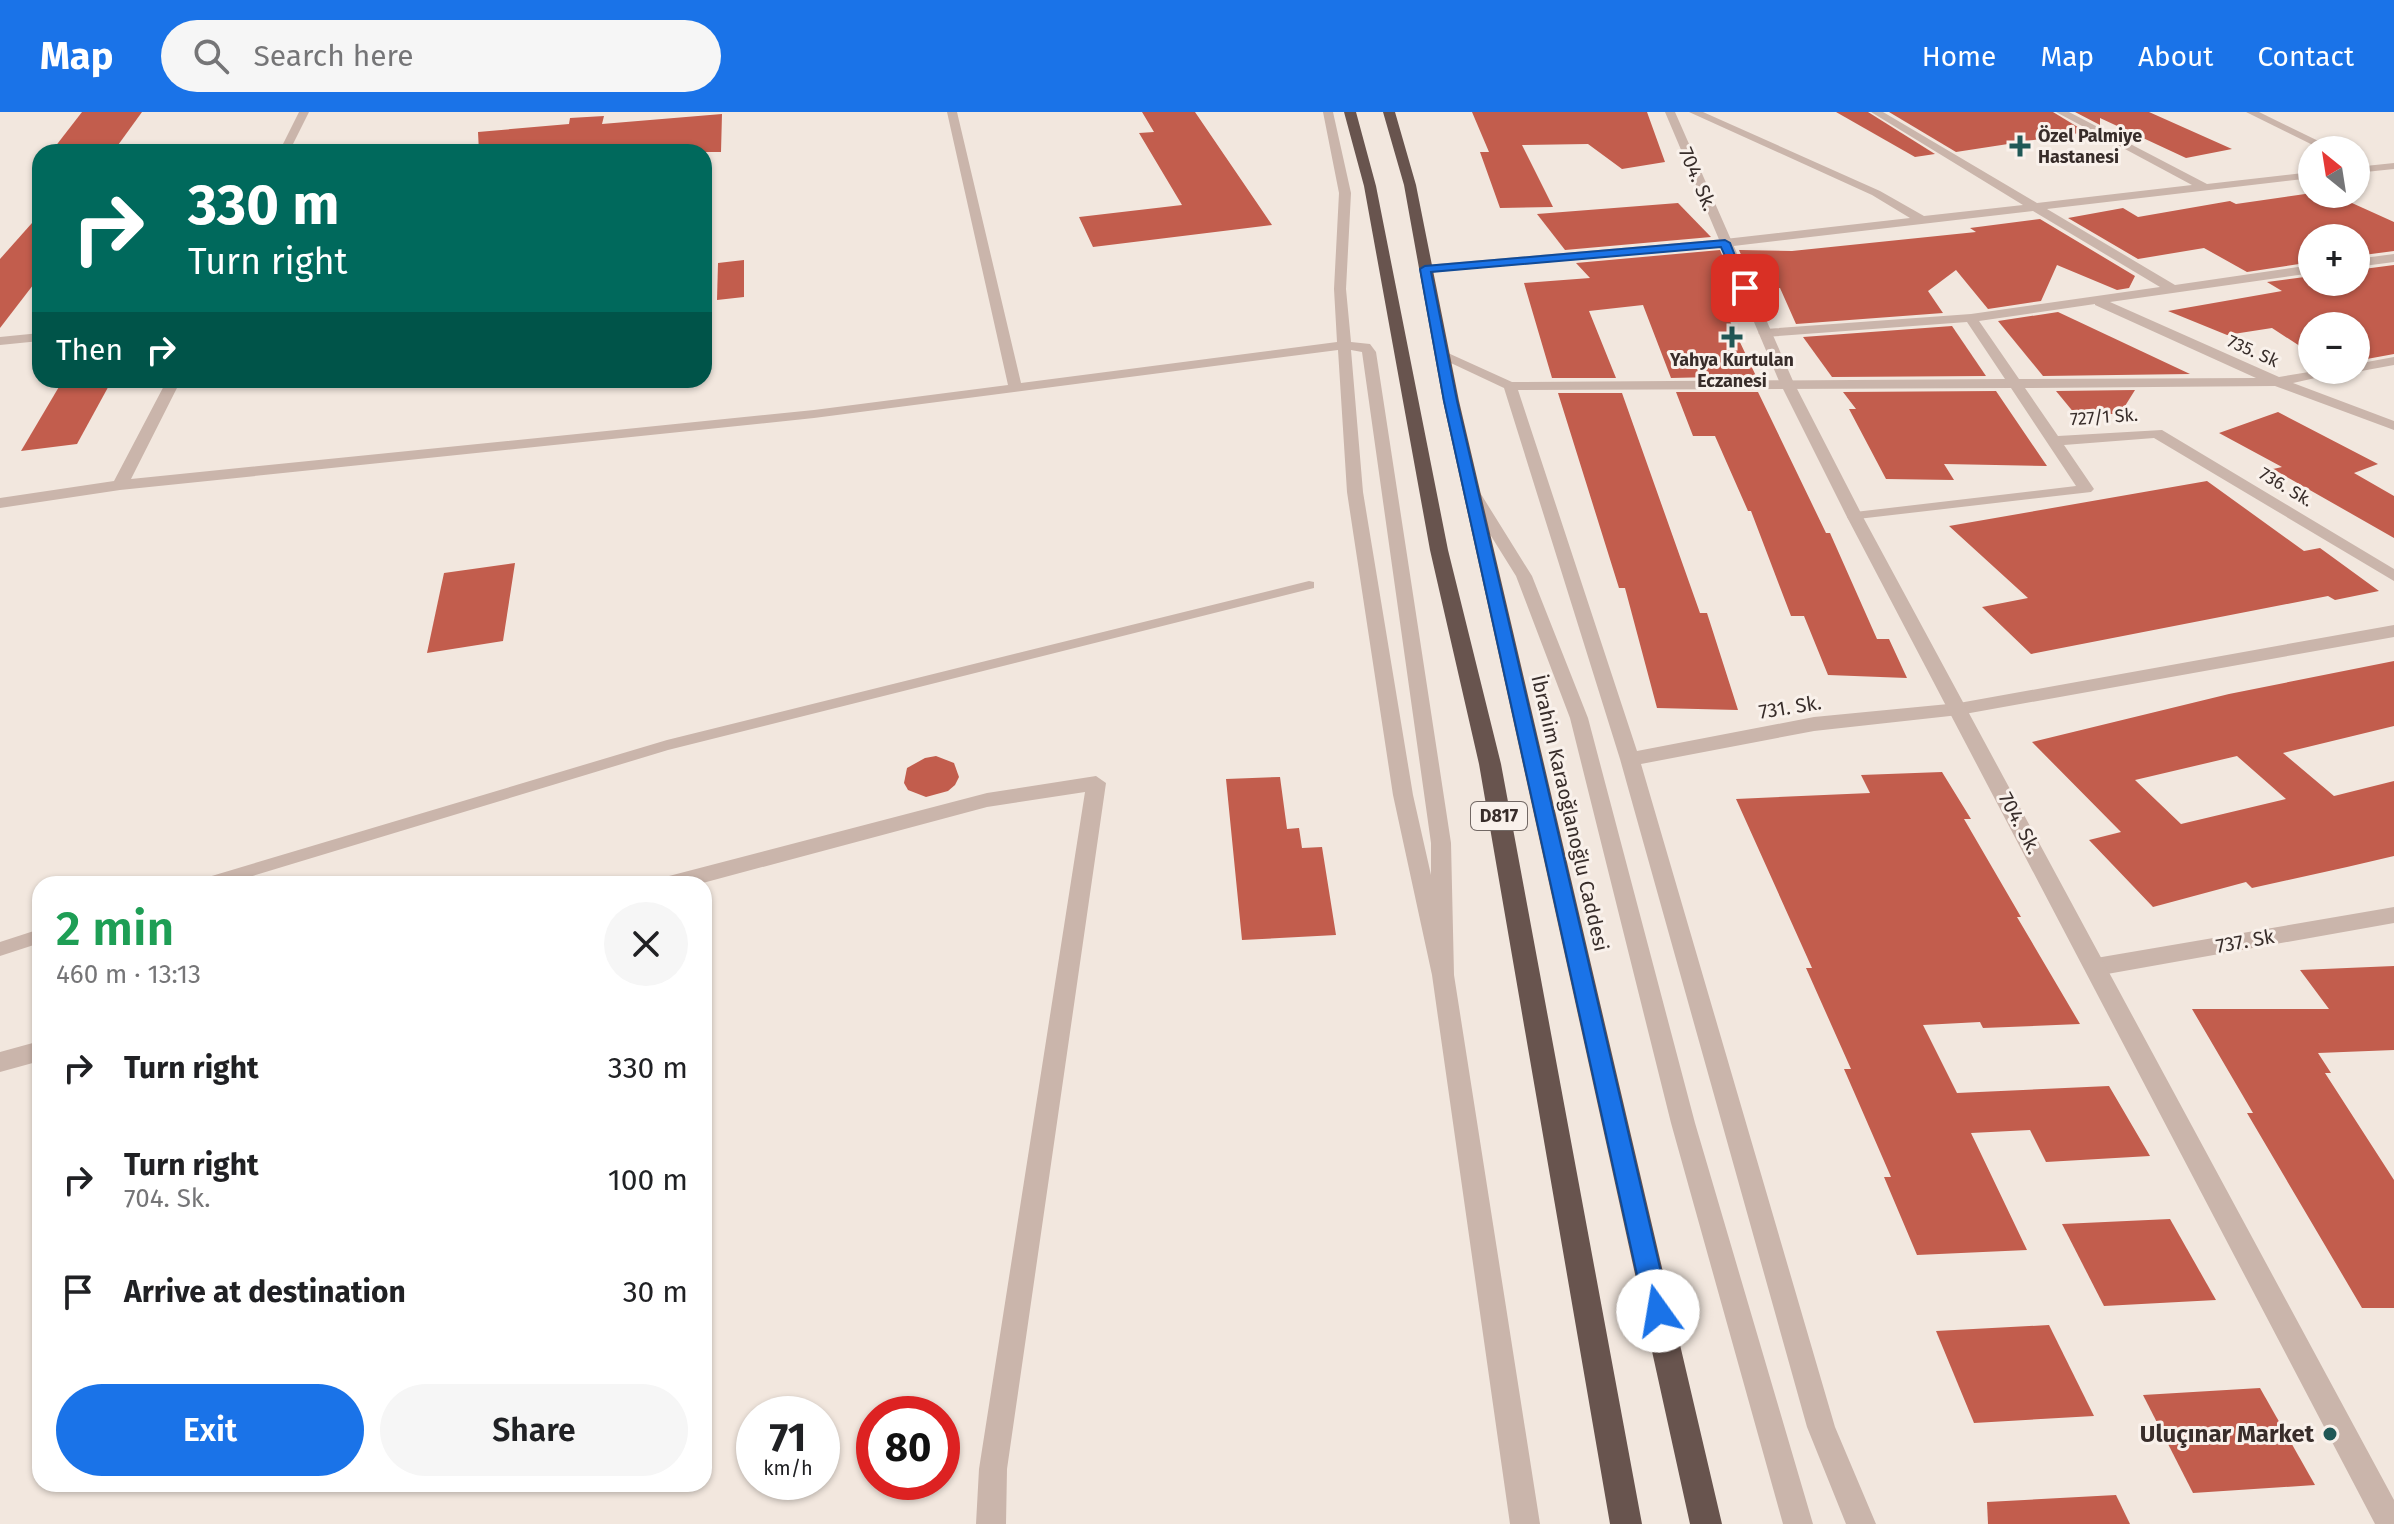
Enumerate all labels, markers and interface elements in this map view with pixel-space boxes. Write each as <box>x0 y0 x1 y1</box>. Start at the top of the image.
search box <box>161 20 721 92</box>
text: Map <box>40 33 113 79</box>
icon: search <box>189 34 233 78</box>
text: Search here <box>253 38 414 74</box>
text: Home <box>1922 40 1996 73</box>
text: Map <box>2040 40 2094 73</box>
text: About <box>2138 40 2213 73</box>
text: Contact <box>2257 40 2354 73</box>
place label: Özel Palmiye Hastanesi <box>2038 125 2142 168</box>
marker: Özel Palmiye Hastanesi <box>2009 135 2031 157</box>
north arrow <box>2298 136 2370 208</box>
map controls <box>2298 136 2370 384</box>
street label: 704. Sk. <box>1674 144 1722 214</box>
text: 330 m <box>188 172 340 239</box>
icon: right <box>56 176 160 280</box>
button: + <box>2298 224 2370 296</box>
text: Turn right <box>188 240 348 284</box>
pin <box>1711 254 1779 322</box>
icon: arrive <box>1723 266 1767 310</box>
button: − <box>2298 312 2370 384</box>
icon: right <box>139 328 183 372</box>
marker: Yahya Kurtulan Eczanesi <box>1723 328 1741 346</box>
street label: 735. Sk <box>2224 330 2283 372</box>
text: Then <box>56 332 123 368</box>
place label: Yahya Kurtulan Eczanesi <box>1669 349 1794 392</box>
street label: 727/1 Sk. <box>2069 404 2139 430</box>
street label: 736. Sk. <box>2255 462 2317 512</box>
street label: İbrahim Karaoğlanoğlu Caddesi <box>1526 672 1614 954</box>
street label: 731. Sk. <box>1757 690 1823 724</box>
street label: 704. Sk. <box>1994 788 2046 858</box>
road number: D817 <box>1471 802 1527 830</box>
text: 2 min <box>56 900 174 958</box>
button: close <box>604 902 688 986</box>
street label: 737. Sk <box>2214 924 2277 958</box>
text: 460 m · 13:13 <box>56 959 201 990</box>
icon: right <box>56 1046 100 1090</box>
text: Turn right <box>124 1050 259 1086</box>
text: 330 m <box>608 1050 688 1086</box>
text: Turn right <box>124 1147 259 1183</box>
icon: right <box>56 1158 100 1202</box>
text: 100 m <box>608 1162 688 1198</box>
text: 704. Sk. <box>124 1183 211 1214</box>
position arrow <box>1616 1269 1700 1353</box>
icon: arrive <box>56 1270 100 1314</box>
text: Arrive at destination <box>124 1274 406 1310</box>
text: 30 m <box>623 1274 688 1310</box>
button: Exit <box>56 1384 364 1476</box>
button: Share <box>380 1384 688 1476</box>
speed limit sign: 80 <box>856 1396 960 1500</box>
text: 71 <box>770 1414 806 1462</box>
place label: Uluçınar Market <box>2140 1420 2315 1449</box>
marker: Uluçınar Market <box>2321 1425 2339 1443</box>
text: km/h <box>763 1456 813 1480</box>

